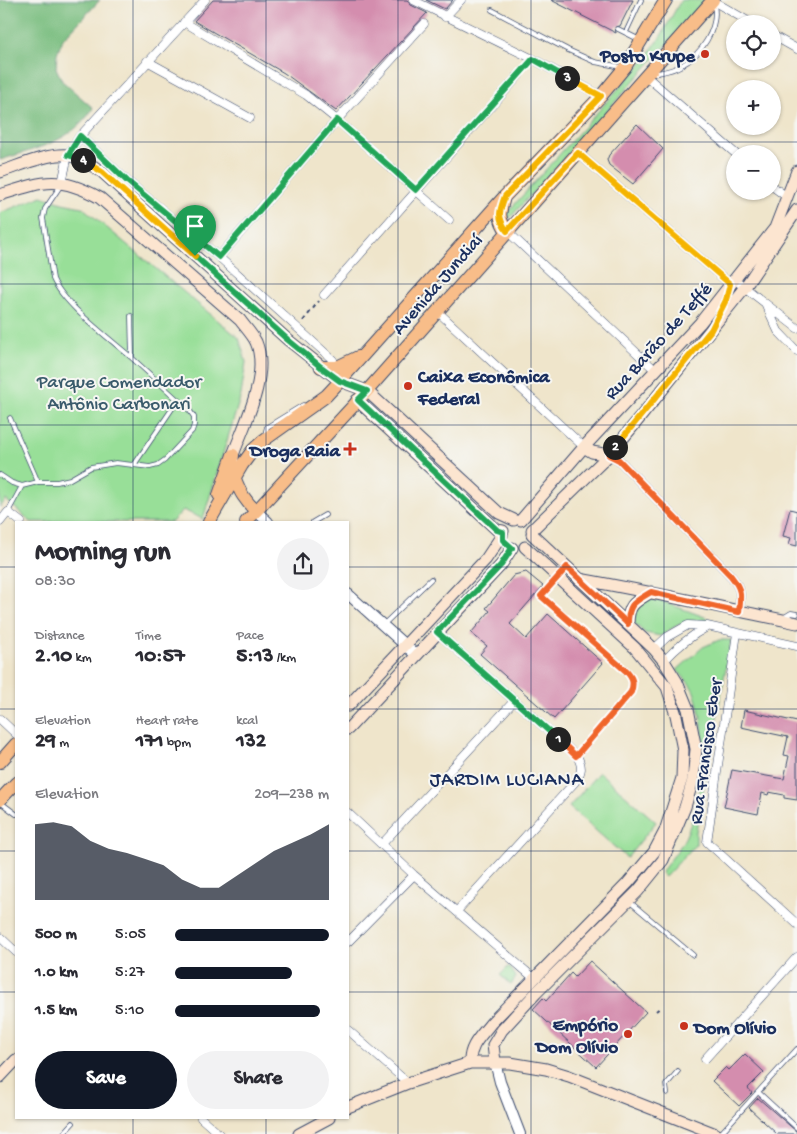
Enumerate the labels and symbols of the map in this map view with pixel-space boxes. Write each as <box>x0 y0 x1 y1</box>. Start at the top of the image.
place label: Posto Krupe <box>599 46 696 69</box>
marker: Posto Krupe <box>699 48 711 60</box>
pin: 3 <box>554 66 580 90</box>
pin: 4 <box>70 148 96 172</box>
pin <box>174 205 216 256</box>
street label: Avenida Jundiaí <box>388 229 489 341</box>
street label: Rua Barão de Teffé <box>601 279 718 406</box>
place label: Caixa Econômica Federal <box>417 367 551 412</box>
park label: Parque Comendador Antônio Carbonari <box>36 372 203 417</box>
marker: Caixa Econômica Federal <box>402 380 414 392</box>
pin: 2 <box>602 434 628 460</box>
place label: Droga Raia <box>248 441 341 464</box>
marker: Droga Raia <box>344 443 356 455</box>
street label: Rua Francisco Eber <box>686 675 729 826</box>
pin: 1 <box>546 726 570 752</box>
district label: JARDIM LUCIANA <box>430 770 584 793</box>
place label: Empório Dom Olívio <box>534 1015 618 1060</box>
place label: Dom Olívio <box>692 1018 776 1041</box>
marker: Dom Olívio <box>678 1020 690 1032</box>
marker: Empório Dom Olívio <box>622 1028 634 1040</box>

